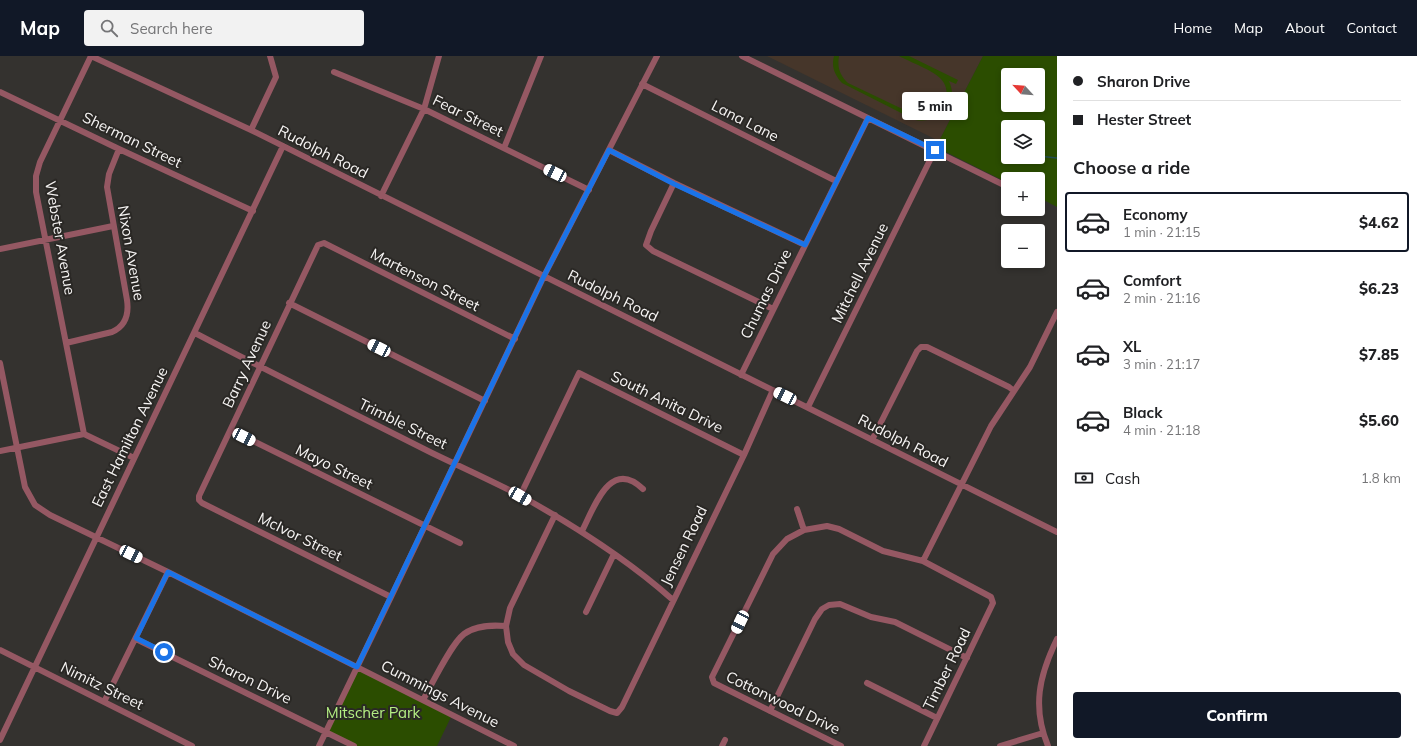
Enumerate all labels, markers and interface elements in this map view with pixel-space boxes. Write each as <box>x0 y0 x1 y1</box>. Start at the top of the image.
search box <box>84 10 364 46</box>
text: Map <box>20 16 60 40</box>
icon: search <box>98 17 120 39</box>
text: Search here <box>130 19 213 38</box>
text: Home <box>1173 19 1212 37</box>
text: Map <box>1234 19 1263 37</box>
text: About <box>1285 19 1325 37</box>
text: Contact <box>1347 19 1397 37</box>
north arrow <box>1001 68 1045 112</box>
map controls <box>1001 68 1045 268</box>
text: Sharon Drive <box>1097 72 1190 91</box>
street label: Fear Street <box>430 90 507 141</box>
callout: 5 min <box>902 92 968 120</box>
street label: Lana Lane <box>708 96 782 146</box>
text: 5 min <box>918 98 952 114</box>
street label: Sherman Street <box>79 107 185 172</box>
text: Hester Street <box>1097 110 1191 129</box>
button: layers <box>1001 120 1045 164</box>
street label: Rudolph Road <box>275 121 371 182</box>
route end <box>926 141 944 159</box>
text: Choose a ride <box>1073 156 1190 179</box>
car <box>542 162 568 184</box>
button: + <box>1001 172 1045 216</box>
street label: Webster Avenue <box>41 179 80 296</box>
street label: Nixon Avenue <box>114 204 149 302</box>
icon: car <box>1075 204 1111 240</box>
text: Economy <box>1123 205 1188 224</box>
text: $4.62 <box>1359 213 1399 232</box>
street label: Mitchell Avenue <box>827 219 892 326</box>
button: − <box>1001 224 1045 268</box>
text: 1 min · 21:15 <box>1123 224 1200 240</box>
street label: Martenson Street <box>367 244 483 315</box>
street label: Chumas Drive <box>736 246 795 342</box>
street label: Rudolph Road <box>565 265 662 326</box>
icon: car <box>1075 270 1111 306</box>
text: Comfort <box>1123 271 1181 290</box>
text: $6.23 <box>1359 279 1399 298</box>
text: 2 min · 21:16 <box>1123 290 1200 306</box>
street label: Barry Avenue <box>218 317 275 411</box>
icon: car <box>1075 336 1111 372</box>
car <box>366 337 392 359</box>
text: XL <box>1123 337 1141 356</box>
text: $7.85 <box>1359 345 1399 364</box>
text: 3 min · 21:17 <box>1123 356 1200 372</box>
street label: East Hamilton Avenue <box>87 364 172 510</box>
street label: South Anita Drive <box>608 366 726 437</box>
car <box>772 385 798 407</box>
street label: Trimble Street <box>356 394 451 453</box>
icon: car <box>1075 402 1111 438</box>
text: Black <box>1123 403 1162 422</box>
street label: Rudolph Road <box>855 410 951 471</box>
text: $5.60 <box>1359 411 1399 430</box>
text: 4 min · 21:18 <box>1123 422 1200 438</box>
car <box>231 426 257 448</box>
street label: Mayo Street <box>292 440 376 493</box>
icon: cash <box>1073 467 1095 489</box>
text: Cash <box>1105 469 1140 488</box>
text: 1.8 km <box>1361 470 1401 486</box>
car <box>507 485 533 507</box>
street label: Jensen Road <box>656 503 711 589</box>
street label: McIvor Street <box>255 508 345 565</box>
car <box>118 543 144 565</box>
car <box>729 609 751 635</box>
street label: Timber Road <box>918 625 975 713</box>
route start <box>155 643 173 661</box>
street label: Sharon Drive <box>206 651 295 708</box>
street label: Cummings Avenue <box>378 656 502 732</box>
street label: Nimitz Street <box>58 657 147 714</box>
street label: Cottonwood Drive <box>723 667 844 738</box>
button: Confirm <box>1073 692 1401 738</box>
park label: Mitscher Park <box>326 703 420 722</box>

